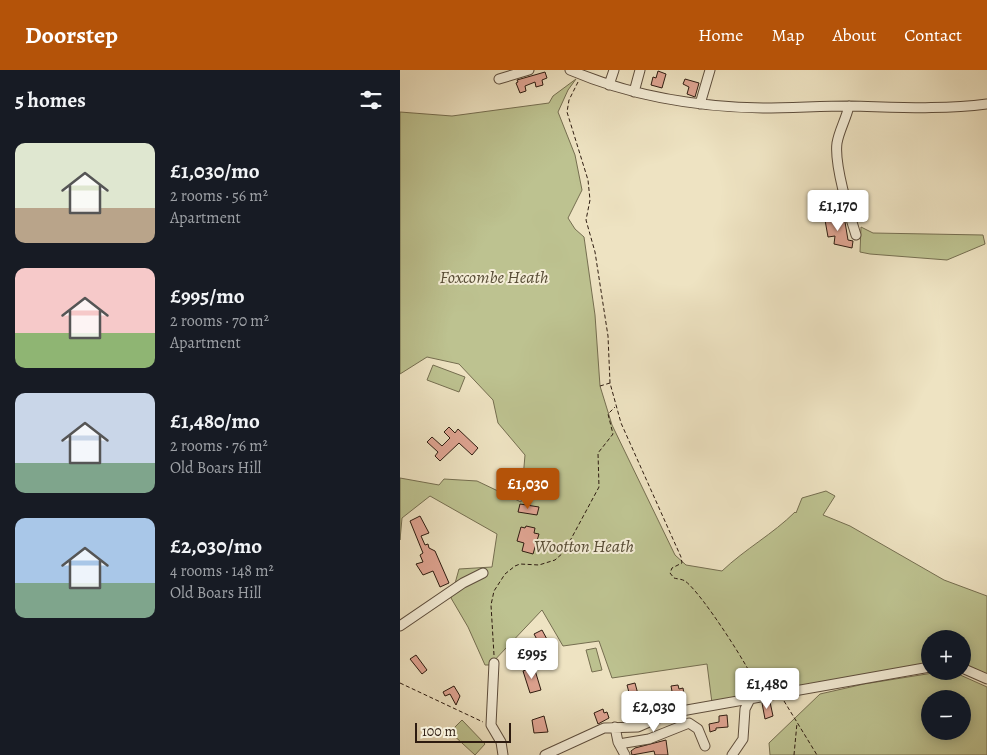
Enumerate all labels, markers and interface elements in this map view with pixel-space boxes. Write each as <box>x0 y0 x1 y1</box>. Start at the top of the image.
text: Doorstep <box>25 19 118 51</box>
text: Home <box>698 23 743 47</box>
text: Map <box>771 23 804 47</box>
text: About <box>832 23 876 47</box>
text: Contact <box>904 23 962 47</box>
text: 5 homes <box>15 86 86 114</box>
icon: filters <box>357 86 385 114</box>
text: £1,030/mo <box>170 157 260 185</box>
icon: home <box>55 163 115 223</box>
text: 2 rooms · 56 m² <box>170 185 268 207</box>
pin: £1,170 <box>797 190 879 232</box>
text: £1,170 <box>819 195 857 217</box>
text: Apartment <box>170 207 241 229</box>
park label: Foxcombe Heath <box>440 265 549 289</box>
text: £995/mo <box>170 282 245 310</box>
icon: home <box>55 288 115 348</box>
text: 2 rooms · 70 m² <box>170 310 269 332</box>
text: Apartment <box>170 332 241 354</box>
text: £1,480/mo <box>170 407 260 435</box>
icon: home <box>55 413 115 473</box>
text: 2 rooms · 76 m² <box>170 435 268 457</box>
text: Old Boars Hill <box>170 457 262 479</box>
pin: £1,030 <box>487 468 569 510</box>
text: £1,030 <box>507 473 549 495</box>
text: £2,030/mo <box>170 532 262 560</box>
park label: Wootton Heath <box>534 534 634 558</box>
icon: home <box>55 538 115 598</box>
text: 4 rooms · 148 m² <box>170 560 274 582</box>
text: Old Boars Hill <box>170 582 262 604</box>
map controls <box>921 630 971 740</box>
button: + <box>921 630 971 680</box>
pin: £995 <box>502 638 562 680</box>
text: £995 <box>517 643 547 665</box>
pin: £1,480 <box>726 668 808 710</box>
text: £1,480 <box>746 673 788 695</box>
pin: £2,030 <box>613 690 695 733</box>
button: − <box>921 690 971 740</box>
text: £2,030 <box>632 696 676 718</box>
scale bar <box>415 720 511 743</box>
text: 100 m <box>422 722 456 741</box>

